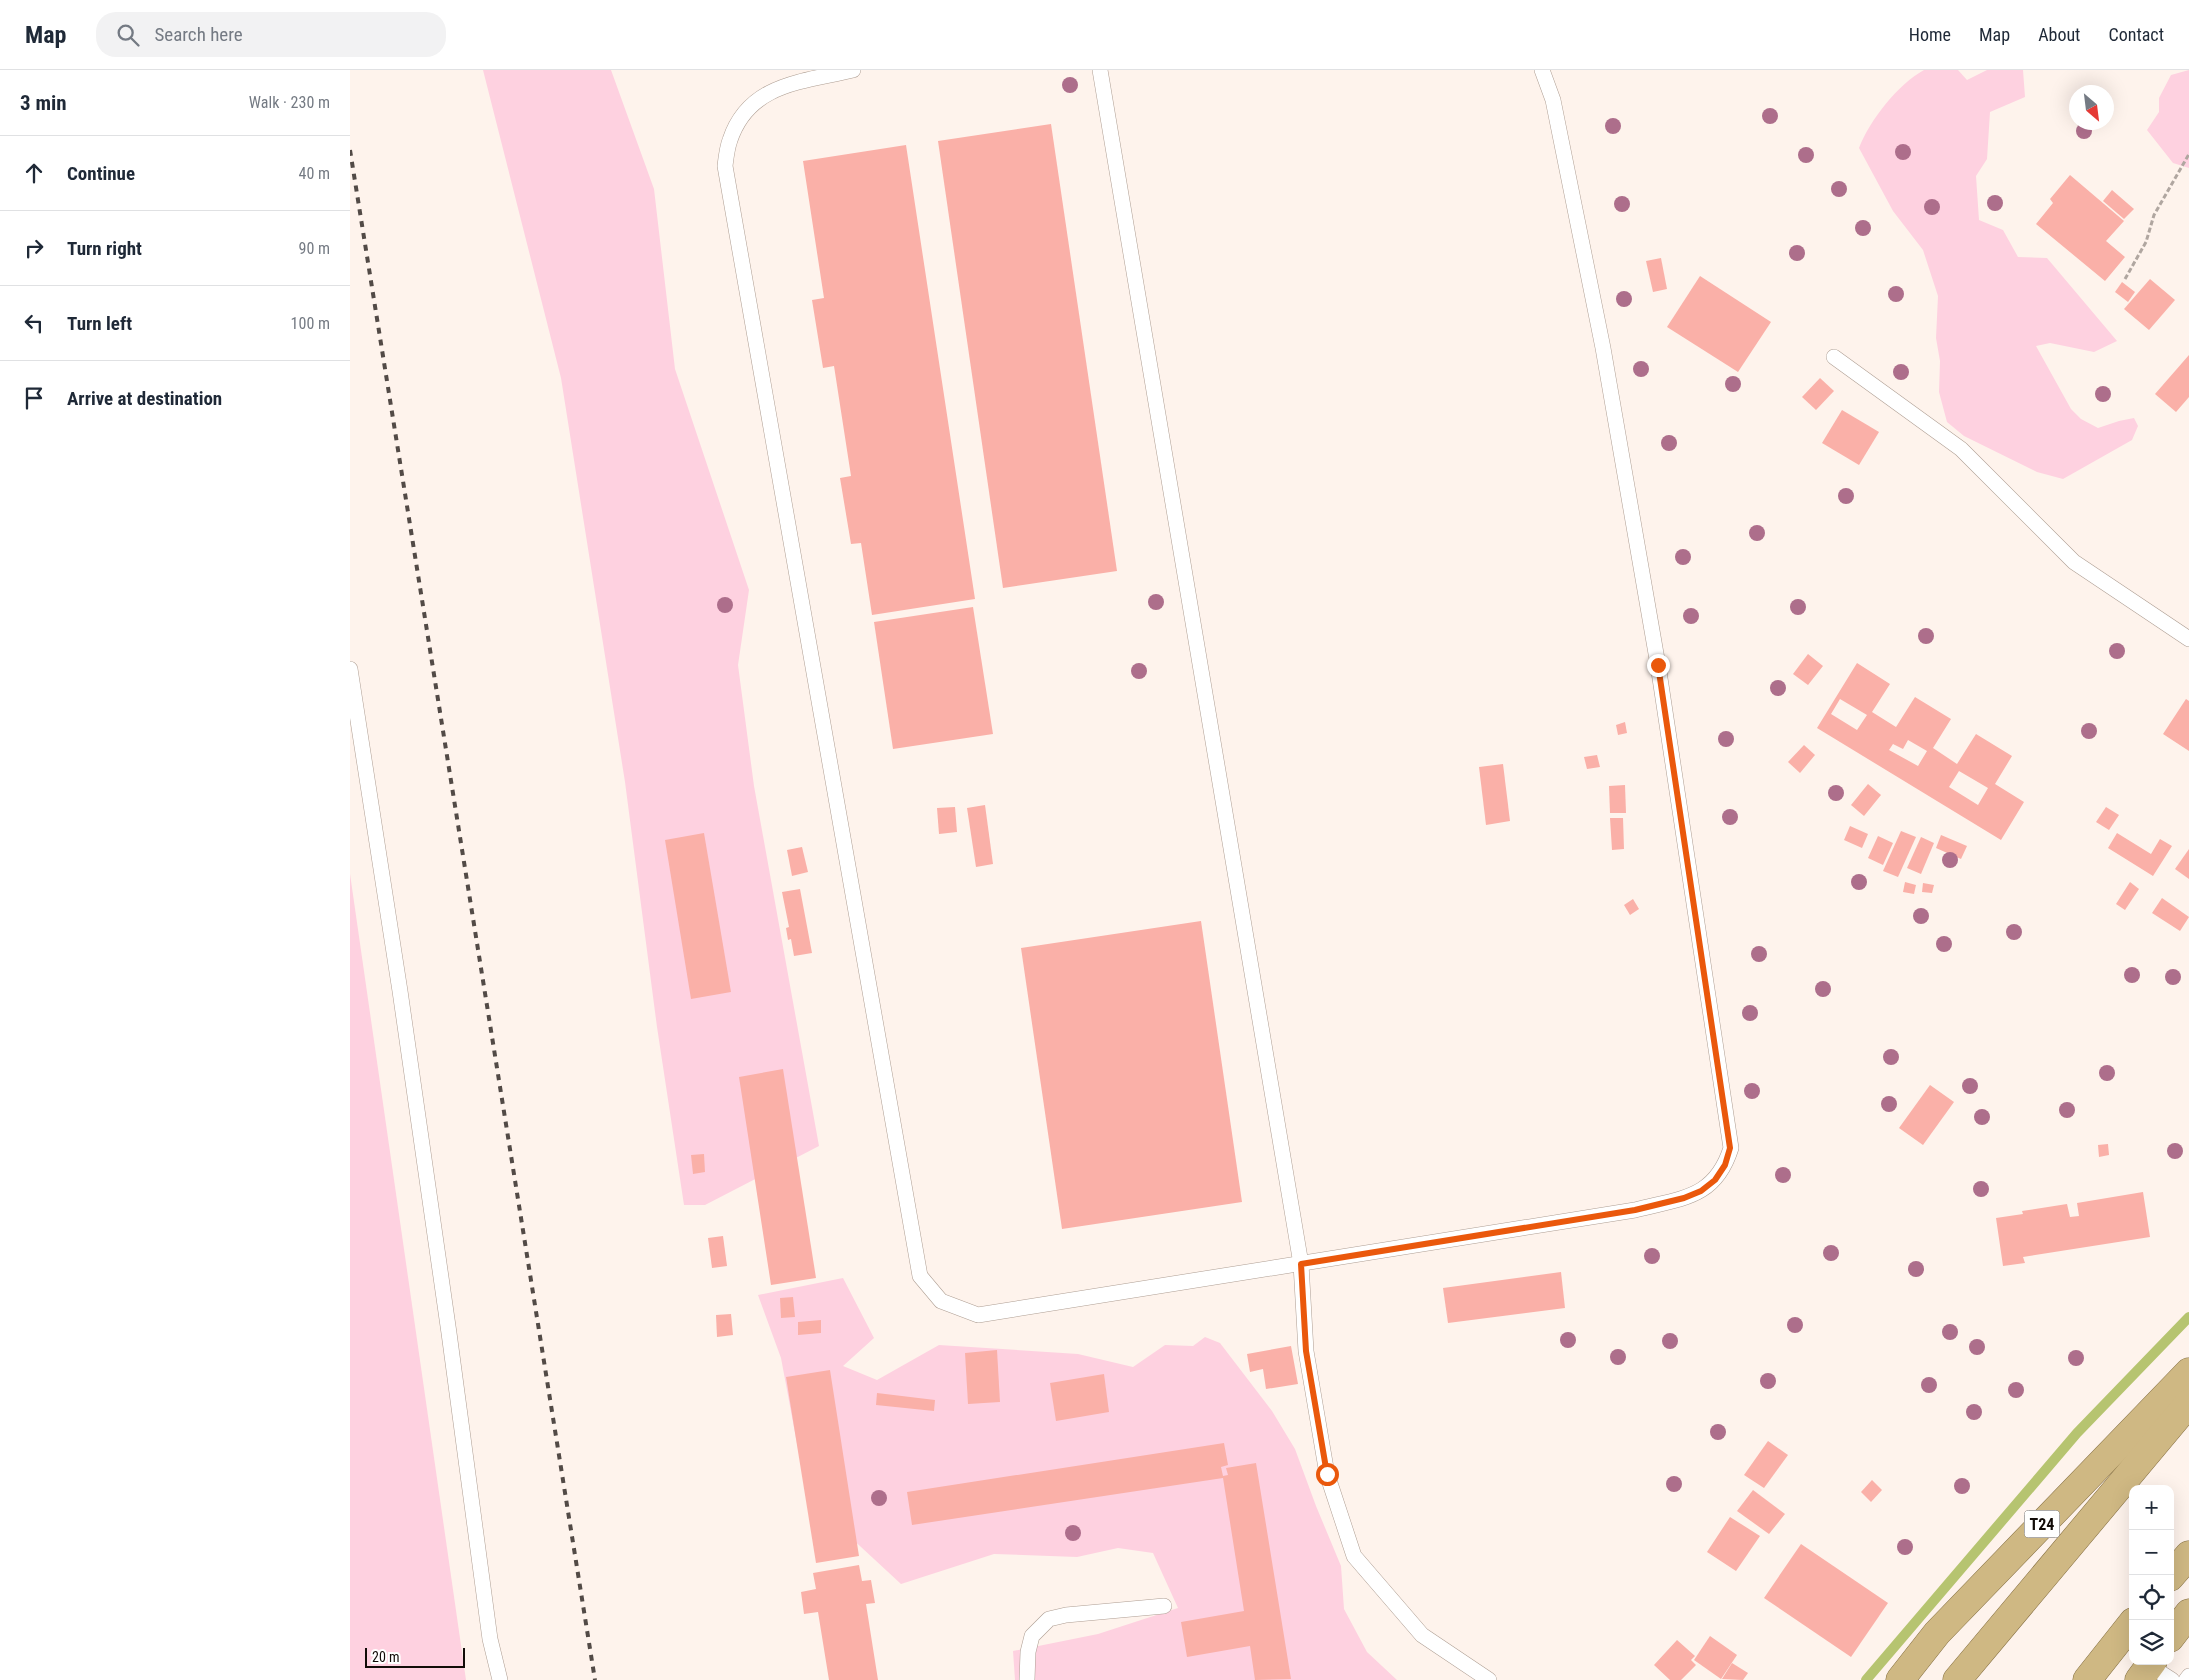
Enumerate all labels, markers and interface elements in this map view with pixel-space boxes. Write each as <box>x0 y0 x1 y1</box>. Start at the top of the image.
search box <box>96 12 446 57</box>
text: Map <box>25 21 66 49</box>
icon: search <box>114 21 142 49</box>
text: Search here <box>154 23 243 46</box>
text: Home <box>1909 24 1951 45</box>
text: Map <box>1979 24 2010 45</box>
text: About <box>2038 24 2080 45</box>
text: Contact <box>2108 24 2164 45</box>
north arrow <box>2069 85 2114 130</box>
text: 3 min <box>20 91 67 115</box>
text: Walk · 230 m <box>249 93 330 112</box>
icon: ahead <box>20 159 48 187</box>
text: Continue <box>67 162 135 185</box>
text: 40 m <box>298 164 330 183</box>
icon: right <box>20 234 48 262</box>
text: Turn right <box>67 237 142 260</box>
text: 90 m <box>298 239 330 258</box>
icon: left <box>20 309 48 337</box>
text: Turn left <box>67 312 132 335</box>
text: 100 m <box>291 314 330 333</box>
icon: arrive <box>20 384 48 412</box>
text: Arrive at destination <box>67 387 222 410</box>
route end <box>1647 654 1670 677</box>
route start <box>1316 1463 1339 1486</box>
map controls <box>2129 1485 2174 1665</box>
button: + <box>2129 1485 2174 1530</box>
road number: T24 <box>2024 1510 2060 1538</box>
button: − <box>2129 1530 2174 1575</box>
button: locate <box>2129 1575 2174 1620</box>
button: layers <box>2129 1620 2174 1665</box>
scale bar <box>365 1645 465 1668</box>
text: 20 m <box>372 1649 400 1665</box>

